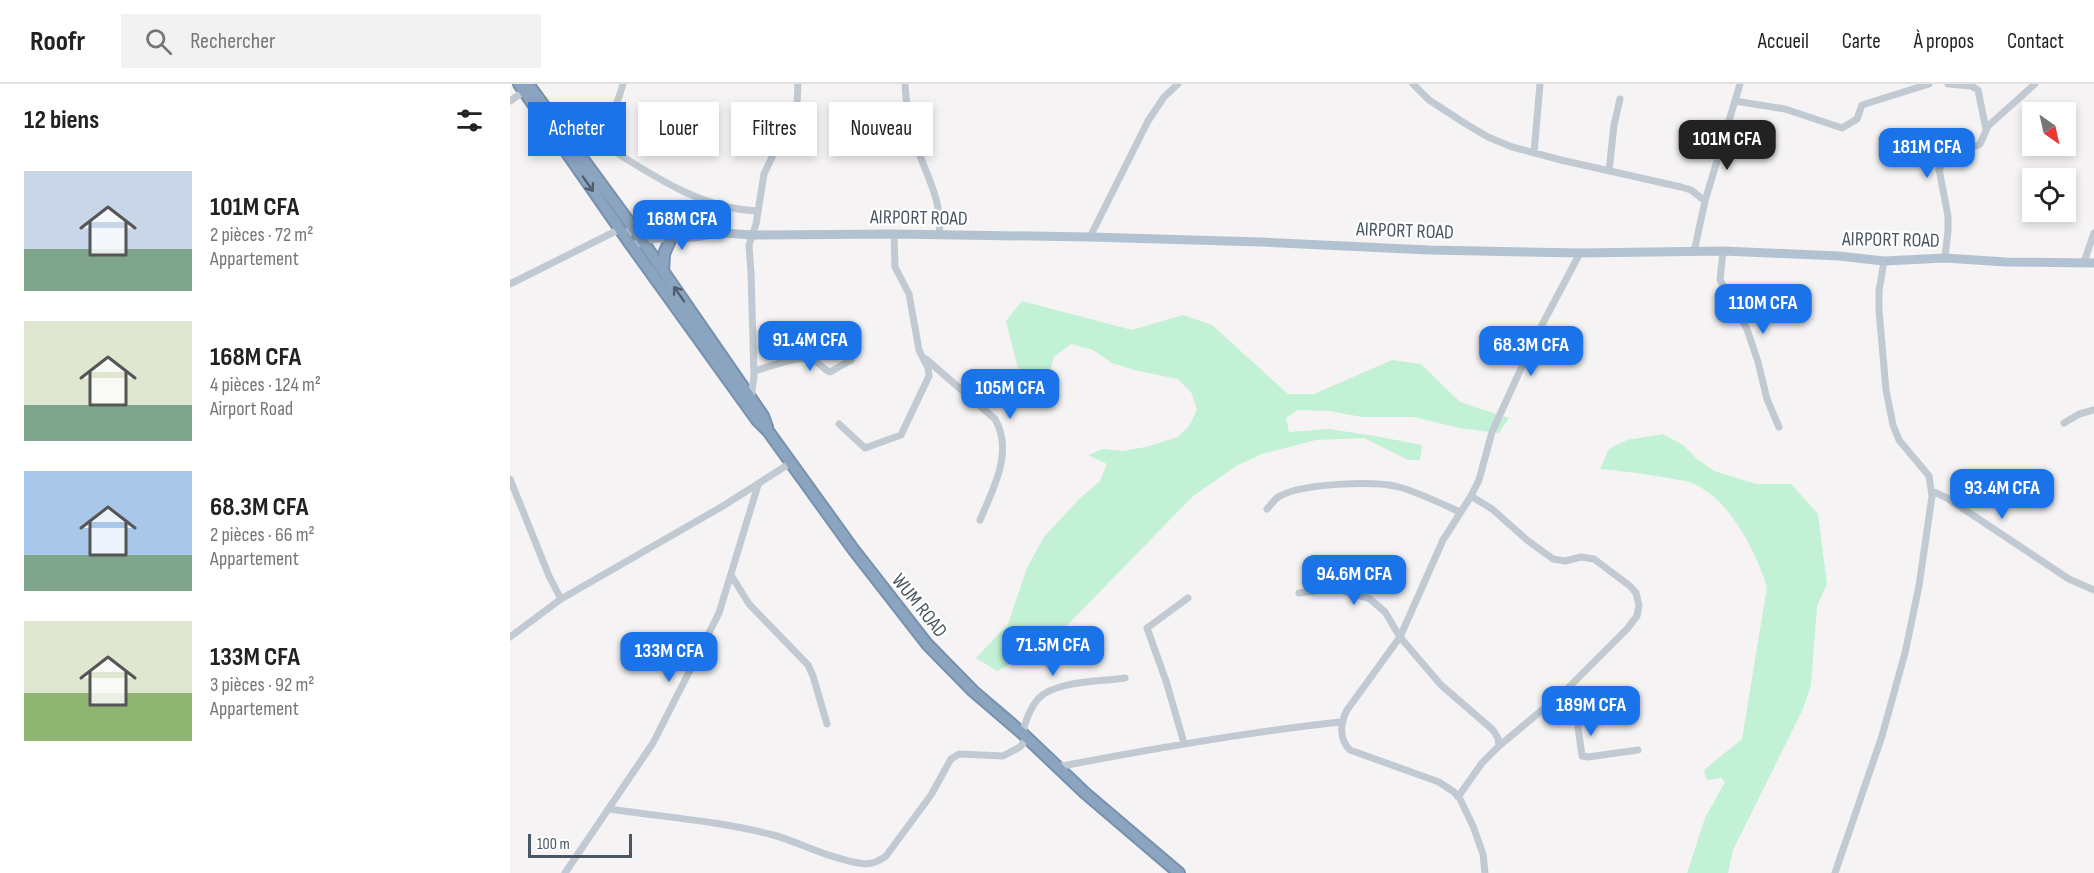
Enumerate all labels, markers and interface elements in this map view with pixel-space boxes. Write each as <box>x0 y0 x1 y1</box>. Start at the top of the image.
search box <box>121 14 541 68</box>
text: Roofr <box>30 25 85 58</box>
icon: search <box>142 25 175 58</box>
text: Rechercher <box>190 28 275 55</box>
text: Accueil <box>1758 29 1809 54</box>
text: Carte <box>1842 29 1881 54</box>
text: À propos <box>1914 29 1974 54</box>
text: Contact <box>2007 29 2064 54</box>
chip: Acheter <box>528 102 626 156</box>
chip: Louer <box>638 102 719 156</box>
chip: Filtres <box>731 102 817 156</box>
chip: Nouveau <box>829 102 933 156</box>
north arrow <box>2022 102 2076 156</box>
map controls <box>2022 102 2076 222</box>
icon: filters <box>453 104 486 137</box>
text: 12 biens <box>24 105 99 136</box>
pin: 101M CFA <box>1665 120 1789 171</box>
text: 101M CFA <box>1693 127 1761 151</box>
pin: 181M CFA <box>1865 128 1989 179</box>
text: 181M CFA <box>1893 135 1961 159</box>
button: locate <box>2022 168 2076 222</box>
one-way arrow <box>582 175 594 192</box>
text: 101M CFA <box>210 192 299 223</box>
icon: home <box>72 195 144 267</box>
pin: 168M CFA <box>620 200 744 251</box>
street label: AIRPORT ROAD <box>869 205 968 231</box>
text: 168M CFA <box>647 207 717 231</box>
street label: AIRPORT ROAD <box>1355 217 1454 245</box>
text: 2 pièces · 72 m² <box>210 223 313 247</box>
street label: AIRPORT ROAD <box>1841 227 1940 253</box>
text: Appartement <box>210 247 299 271</box>
pin: 110M CFA <box>1701 284 1825 335</box>
one-way arrow <box>672 286 685 303</box>
text: 110M CFA <box>1729 291 1797 315</box>
pin: 91.4M CFA <box>741 321 879 372</box>
pin: 68.3M CFA <box>1462 326 1600 377</box>
text: 91.4M CFA <box>772 328 848 352</box>
text: 68.3M CFA <box>1493 333 1569 357</box>
text: 168M CFA <box>210 342 301 373</box>
icon: home <box>72 345 144 417</box>
pin: 105M CFA <box>948 369 1072 420</box>
text: 4 pièces · 124 m² <box>210 373 321 397</box>
text: 105M CFA <box>975 376 1045 400</box>
text: Airport Road <box>210 397 293 421</box>
pin: 93.4M CFA <box>1933 469 2071 520</box>
text: 93.4M CFA <box>1964 476 2040 500</box>
text: 68.3M CFA <box>210 492 308 523</box>
icon: home <box>72 495 144 567</box>
text: 2 pièces · 66 m² <box>210 523 315 547</box>
text: Appartement <box>210 547 299 571</box>
pin: 94.6M CFA <box>1285 555 1423 606</box>
text: 94.6M CFA <box>1316 562 1392 586</box>
street label: WUM ROAD <box>886 569 952 642</box>
pin: 71.5M CFA <box>984 626 1122 677</box>
pin: 133M CFA <box>607 632 731 683</box>
text: 71.5M CFA <box>1016 633 1090 657</box>
text: 133M CFA <box>634 639 704 663</box>
text: 133M CFA <box>210 642 300 673</box>
icon: home <box>72 645 144 717</box>
text: 3 pièces · 92 m² <box>210 673 314 697</box>
pin: 189M CFA <box>1529 686 1653 737</box>
text: 189M CFA <box>1556 693 1626 717</box>
text: Appartement <box>210 697 299 721</box>
scale bar <box>528 831 632 858</box>
text: 100 m <box>537 835 570 854</box>

